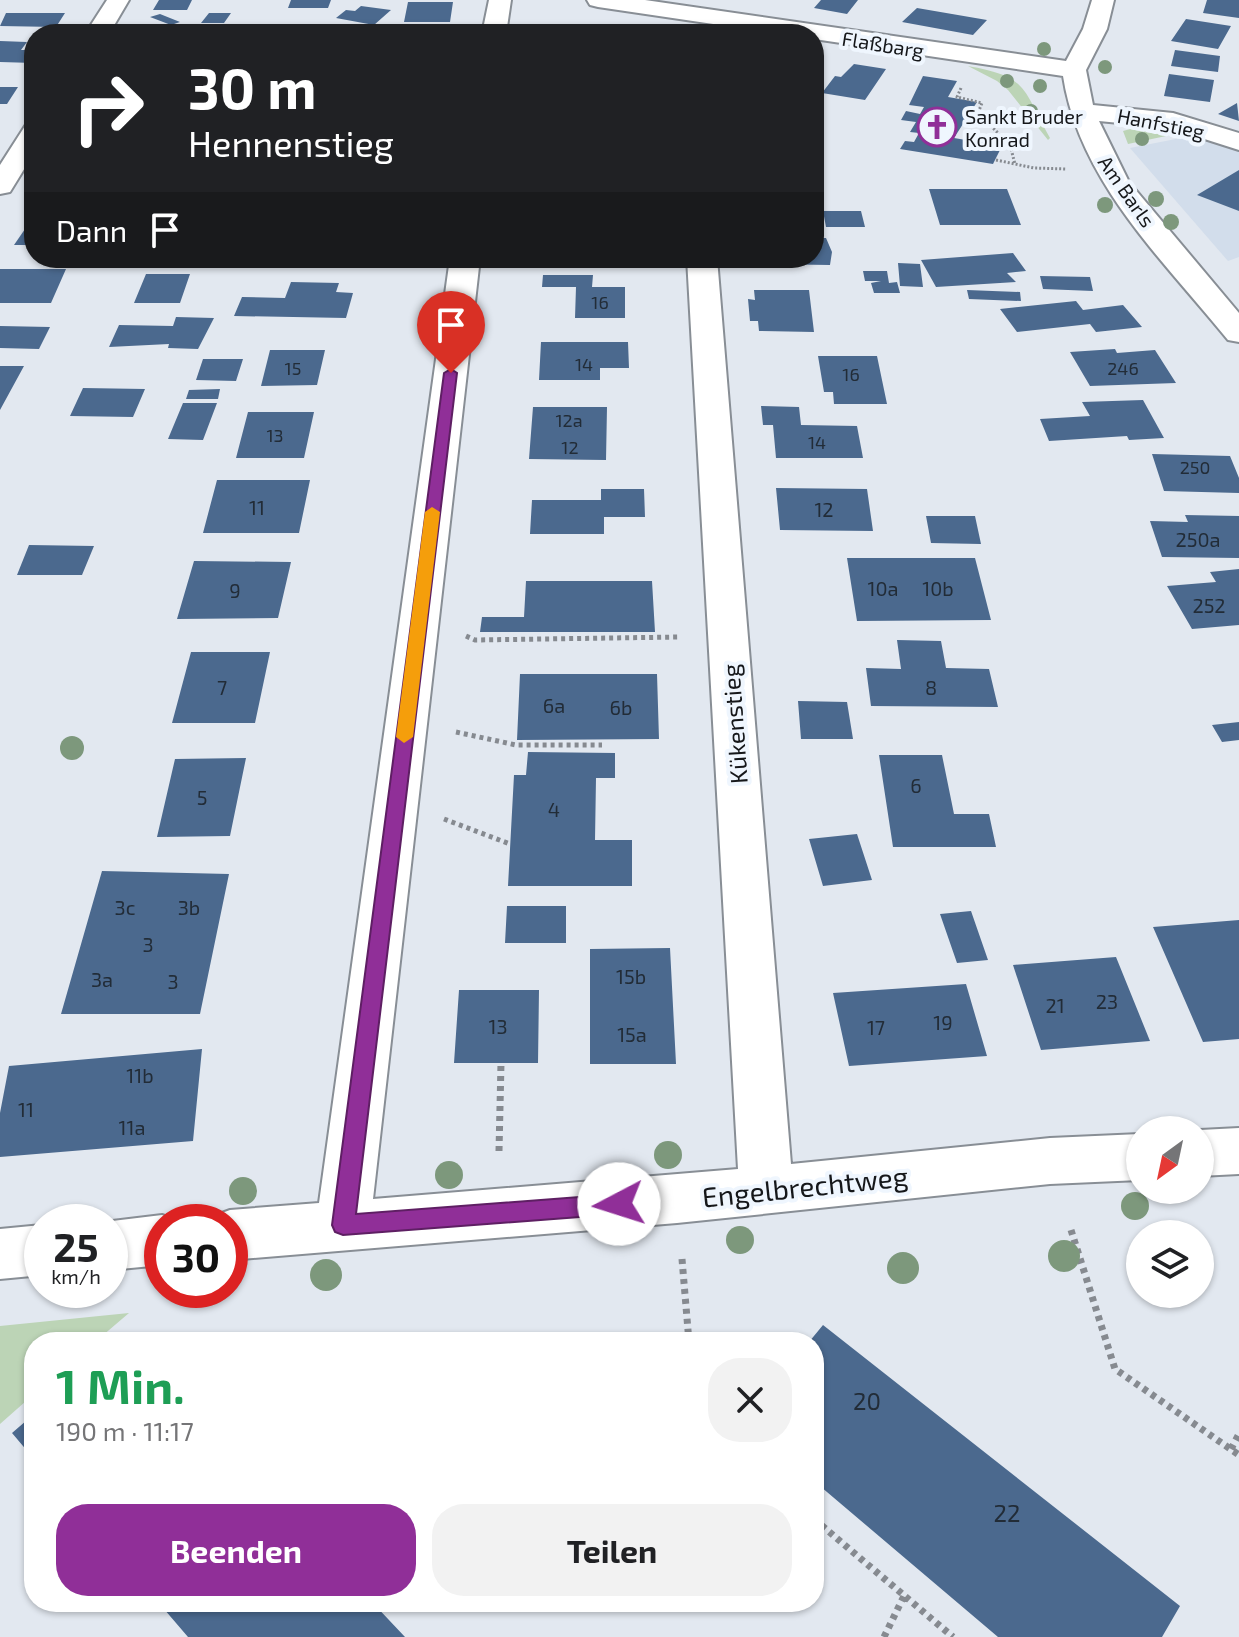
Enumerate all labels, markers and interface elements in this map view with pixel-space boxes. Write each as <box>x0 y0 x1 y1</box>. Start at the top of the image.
street label: Flaßbarg <box>840 26 926 62</box>
text: 30 m <box>188 53 317 120</box>
icon: right <box>56 56 160 160</box>
street label: Hanfstieg <box>1115 103 1207 143</box>
place label: Sankt Bruder Konrad <box>965 104 1083 151</box>
church icon: Sankt Bruder Konrad <box>916 106 958 148</box>
text: Hennenstieg <box>188 121 394 164</box>
street label: Am Barls <box>1094 151 1160 231</box>
icon: arrive <box>143 208 187 252</box>
text: Dann <box>56 212 127 248</box>
pin <box>417 291 485 373</box>
house number: 16 <box>591 291 609 313</box>
icon: arrive <box>429 303 473 347</box>
house number: 14 <box>575 353 593 375</box>
house number: 15 <box>285 357 301 379</box>
house number: 246 <box>1107 357 1139 379</box>
house number: 16 <box>842 363 860 385</box>
house number: 12a <box>555 409 583 431</box>
house number: 13 <box>266 424 284 446</box>
house number: 14 <box>808 431 826 453</box>
house number: 12 <box>561 436 579 458</box>
house number: 250 <box>1180 456 1210 478</box>
house number: 11 <box>249 495 265 519</box>
house number: 12 <box>814 497 834 521</box>
house number: 250a <box>1176 527 1221 551</box>
house number: 10a <box>868 576 899 600</box>
house number: 10b <box>922 576 954 600</box>
house number: 9 <box>229 578 241 602</box>
house number: 252 <box>1192 593 1226 617</box>
street label: Kükenstieg <box>715 663 753 785</box>
house number: 7 <box>217 675 227 699</box>
house number: 8 <box>925 675 937 699</box>
house number: 6a <box>543 693 565 717</box>
house number: 6b <box>610 695 632 719</box>
house number: 6 <box>910 773 922 797</box>
house number: 5 <box>197 785 207 809</box>
house number: 4 <box>548 797 560 821</box>
house number: 3c <box>115 895 136 919</box>
house number: 3b <box>178 895 200 919</box>
house number: 3 <box>142 932 154 956</box>
house number: 15b <box>616 964 646 988</box>
house number: 3a <box>91 967 113 991</box>
house number: 3 <box>167 969 179 993</box>
house number: 23 <box>1096 989 1118 1013</box>
house number: 21 <box>1045 993 1065 1017</box>
house number: 19 <box>933 1010 953 1034</box>
house number: 13 <box>488 1014 508 1038</box>
house number: 17 <box>867 1015 885 1039</box>
house number: 15a <box>617 1022 647 1046</box>
house number: 11b <box>126 1063 154 1087</box>
house number: 11 <box>18 1097 34 1121</box>
house number: 11a <box>119 1115 145 1139</box>
north arrow <box>1126 1116 1214 1204</box>
map controls <box>1126 1116 1214 1308</box>
street label: Engelbrechtweg <box>700 1158 910 1214</box>
position arrow <box>577 1162 661 1246</box>
speed limit sign: 30 <box>144 1204 248 1308</box>
button: layers <box>1126 1220 1214 1308</box>
text: 25 <box>53 1222 99 1270</box>
text: km/h <box>51 1264 101 1288</box>
text: 1 Min. <box>56 1356 185 1414</box>
button: close <box>708 1358 792 1442</box>
house number: 20 <box>853 1386 881 1415</box>
text: 190 m · 11:17 <box>56 1415 194 1446</box>
house number: 22 <box>994 1498 1020 1527</box>
button: Beenden <box>56 1504 416 1596</box>
button: Teilen <box>432 1504 792 1596</box>

